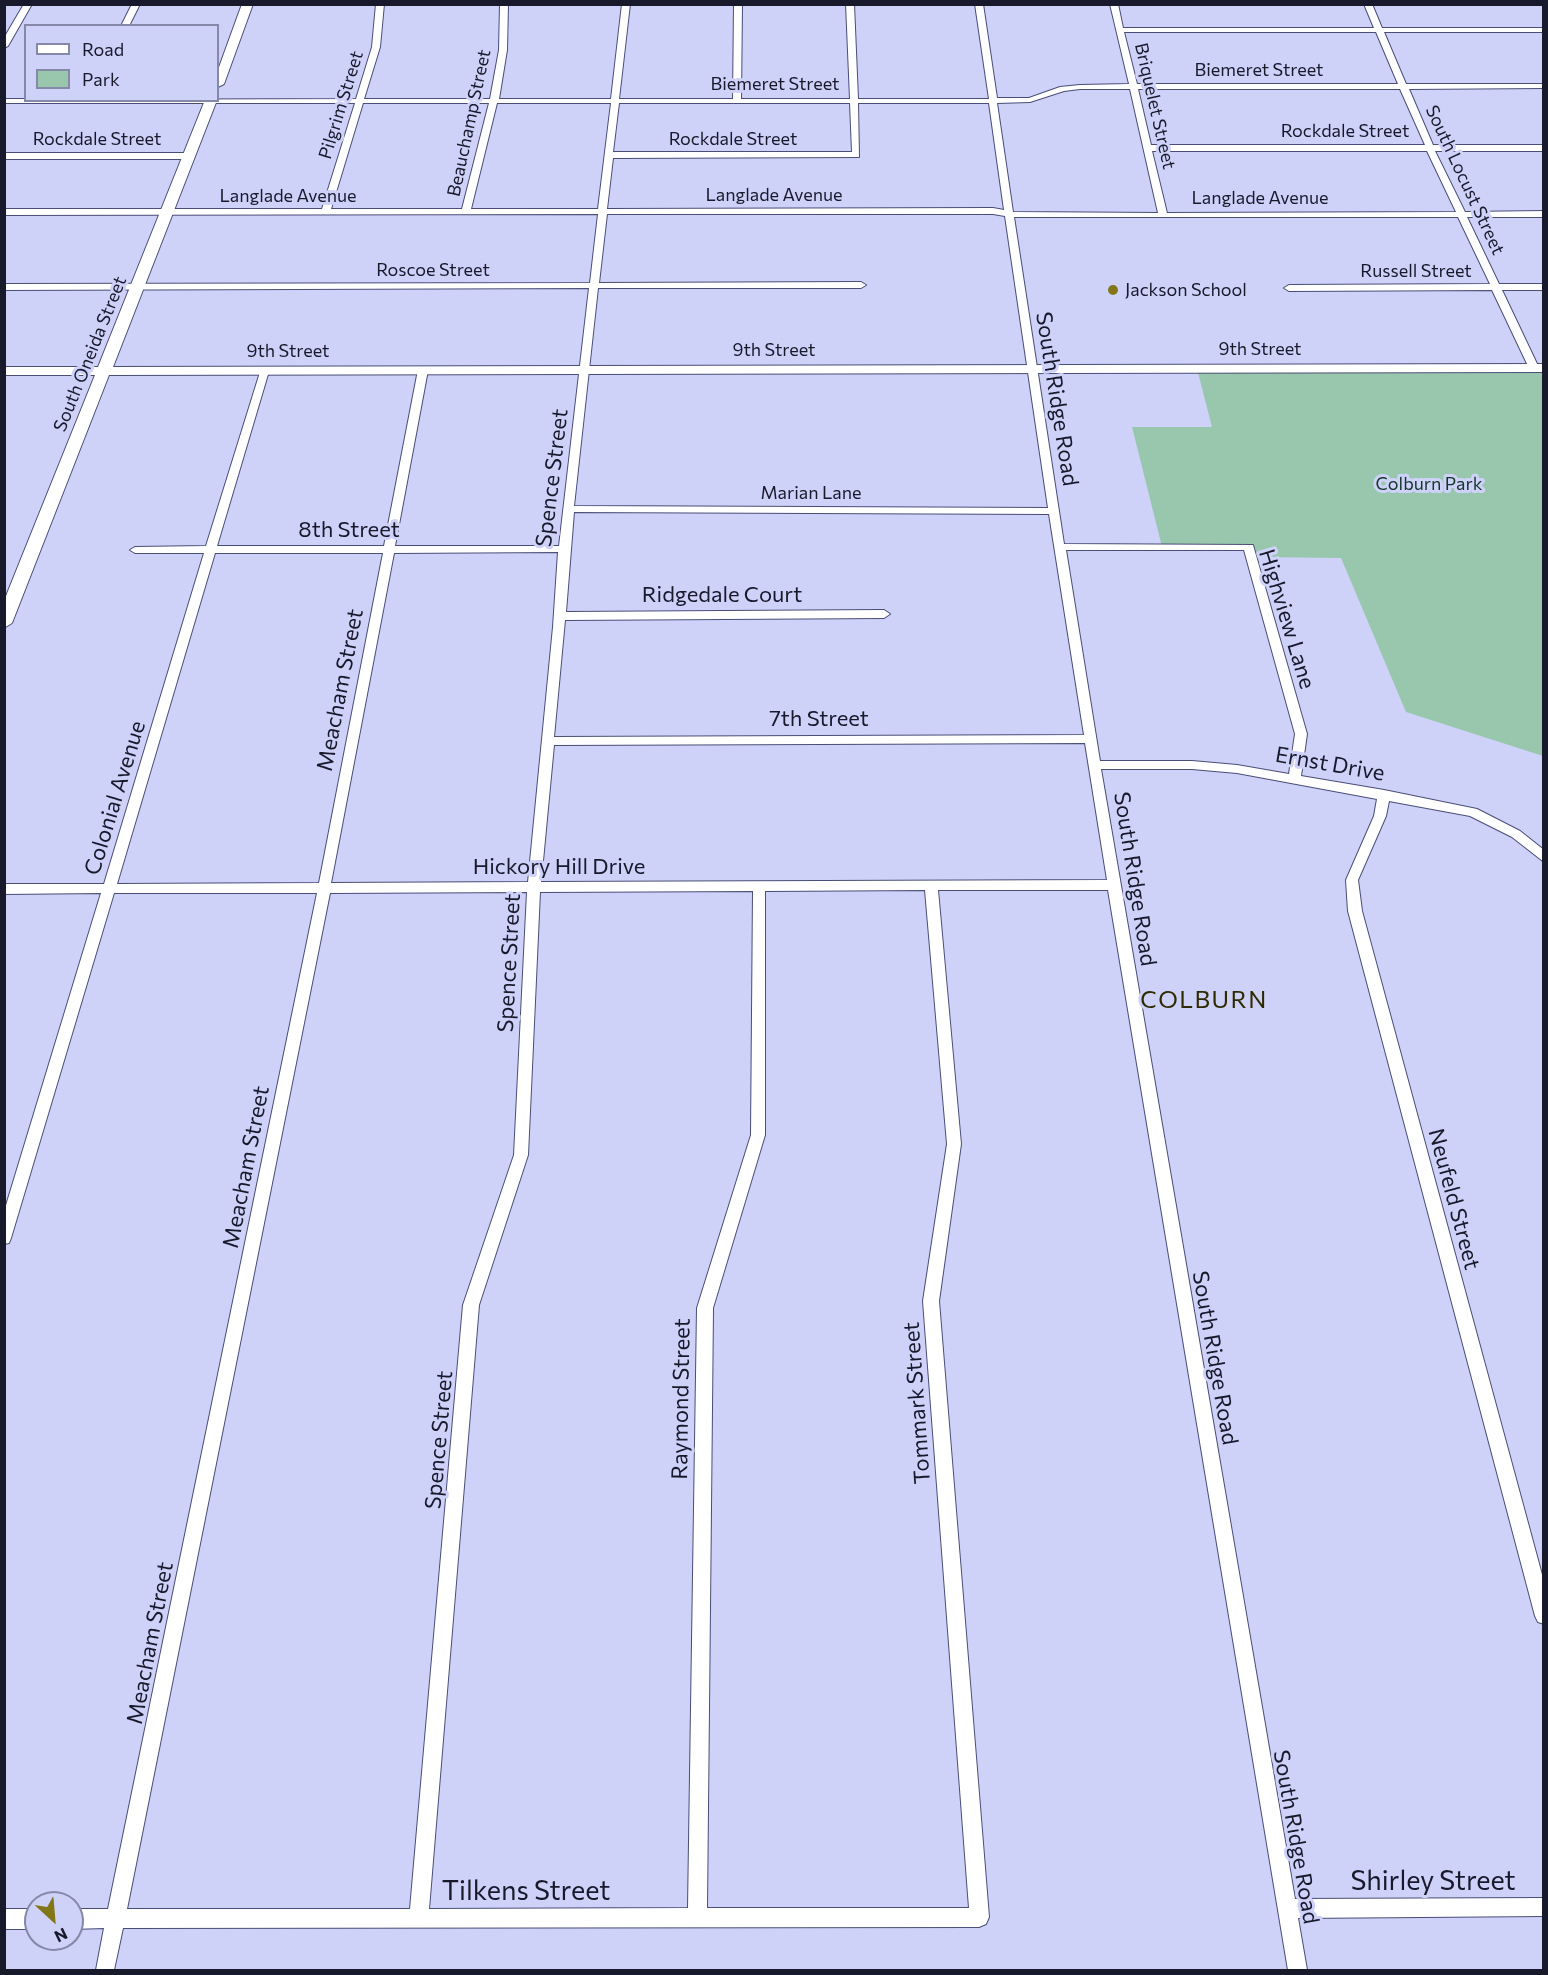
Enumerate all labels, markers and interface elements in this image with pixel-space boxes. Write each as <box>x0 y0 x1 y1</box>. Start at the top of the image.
legend <box>24 24 219 102</box>
text: Road <box>82 38 124 60</box>
street label: Briquelet Street <box>1130 41 1180 171</box>
street label: Beauchamp Street <box>443 47 495 199</box>
street label: Pilgrim Street <box>314 48 368 162</box>
street label: Biemeret Street <box>1195 59 1323 81</box>
text: Park <box>82 68 120 90</box>
street label: Biemeret Street <box>711 73 839 95</box>
street label: South Locust Street <box>1421 102 1509 258</box>
street label: Rockdale Street <box>1281 120 1409 142</box>
street label: Rockdale Street <box>33 128 161 150</box>
street label: Rockdale Street <box>669 128 797 150</box>
street label: Langlade Avenue <box>705 184 843 206</box>
street label: Langlade Avenue <box>219 185 357 207</box>
street label: Langlade Avenue <box>1191 187 1329 209</box>
street label: Roscoe Street <box>376 259 490 281</box>
street label: Russell Street <box>1360 260 1472 282</box>
street label: South Oneida Street <box>49 273 131 435</box>
place label: Jackson School <box>1125 279 1247 301</box>
marker: Jackson School <box>1106 283 1120 297</box>
street label: South Ridge Road <box>1030 310 1084 488</box>
street label: 9th Street <box>1219 338 1301 360</box>
street label: 9th Street <box>733 339 815 361</box>
street label: 9th Street <box>247 340 329 362</box>
street label: Spence Street <box>530 407 574 549</box>
park label: Colburn Park <box>1376 473 1482 495</box>
street label: Marian Lane <box>761 482 861 504</box>
street label: 8th Street <box>298 517 400 543</box>
street label: Highview Lane <box>1253 546 1321 692</box>
street label: Ridgedale Court <box>642 582 802 608</box>
street label: Meacham Street <box>311 607 369 773</box>
street label: 7th Street <box>769 706 869 732</box>
street label: Colonial Avenue <box>79 718 151 878</box>
street label: Ernst Drive <box>1273 741 1387 787</box>
street label: South Ridge Road <box>1108 790 1162 968</box>
street label: Hickory Hill Drive <box>473 854 645 880</box>
street label: Spence Street <box>492 893 526 1033</box>
district label: COLBURN <box>1140 986 1268 1014</box>
street label: Meacham Street <box>217 1084 275 1250</box>
street label: Neufeld Street <box>1422 1126 1486 1272</box>
street label: South Ridge Road <box>1187 1269 1243 1447</box>
street label: Raymond Street <box>666 1318 696 1480</box>
street label: Tommark Street <box>898 1321 936 1485</box>
street label: Spence Street <box>420 1370 458 1510</box>
street label: Meacham Street <box>121 1560 179 1726</box>
street label: South Ridge Road <box>1268 1748 1324 1926</box>
street label: Shirley Street <box>1350 1865 1516 1897</box>
street label: Tilkens Street <box>442 1875 610 1907</box>
north arrow <box>24 1891 84 1951</box>
text: N <box>52 1925 71 1947</box>

